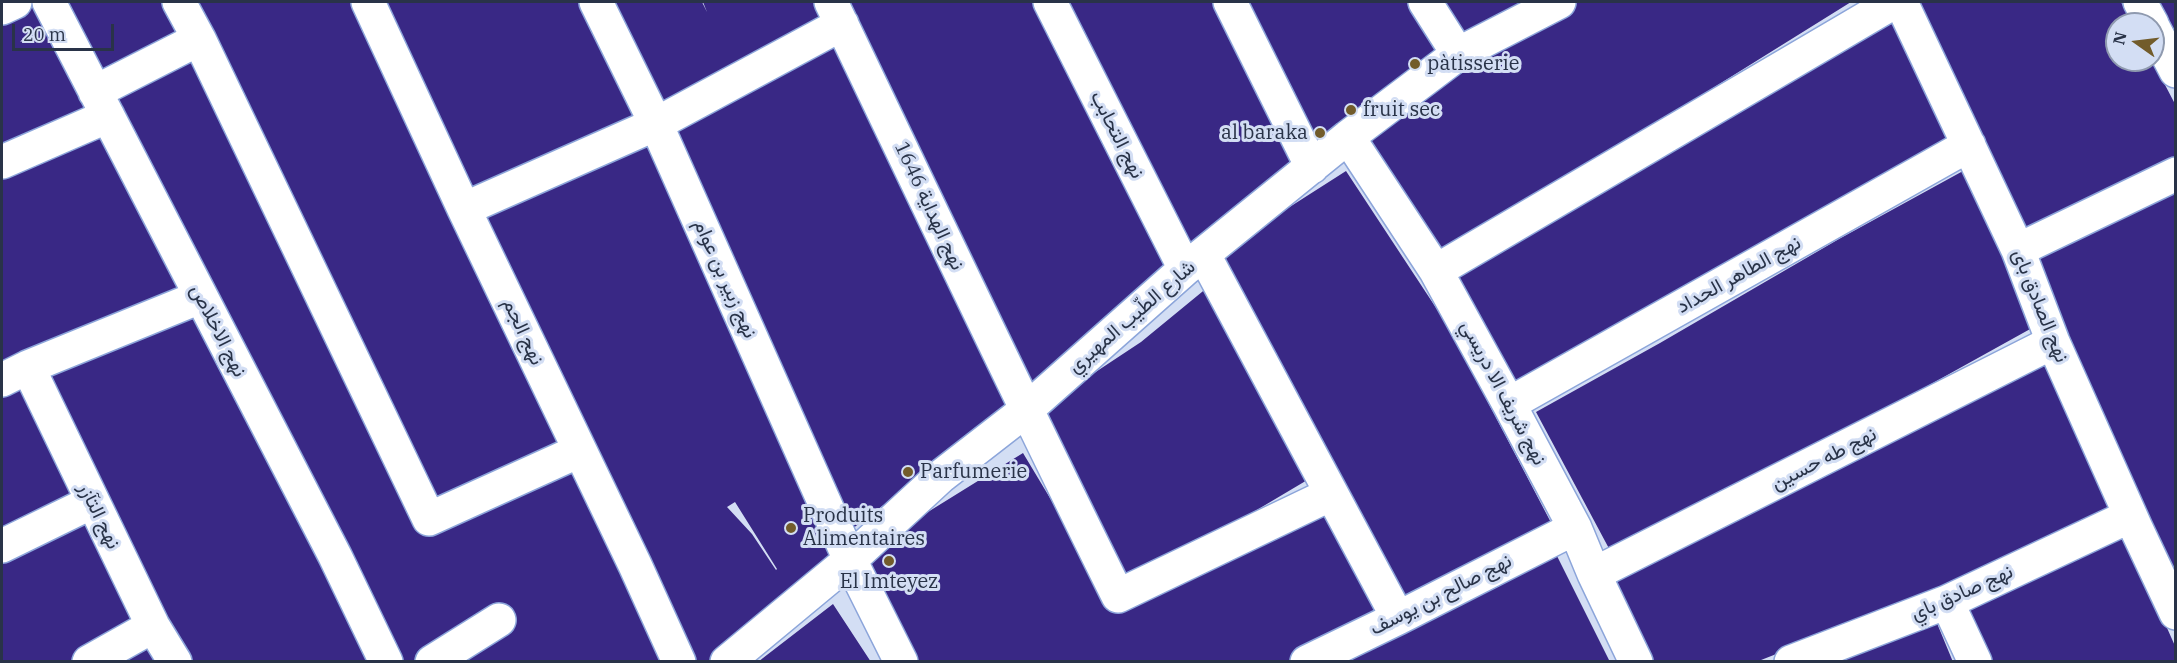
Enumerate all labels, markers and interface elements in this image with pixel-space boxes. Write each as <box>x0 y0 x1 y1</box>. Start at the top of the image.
scale bar <box>15 12 117 50</box>
north arrow <box>2105 12 2165 72</box>
text: 20 m <box>23 23 66 46</box>
text: N <box>2108 30 2131 47</box>
place label: pàtisserie <box>1427 52 1520 76</box>
marker: pàtisserie <box>1408 57 1422 71</box>
street label: نهج التحابب <box>1085 87 1149 183</box>
place label: fruit sec <box>1363 98 1440 122</box>
marker: fruit sec <box>1344 103 1358 117</box>
place label: al baraka <box>1221 121 1308 145</box>
marker: al baraka <box>1313 126 1327 140</box>
street label: نهج الهداية 1646 <box>889 138 969 274</box>
street label: نهج زبير بن عوام <box>688 216 762 342</box>
street label: نهج الطاهر الحداد <box>1673 231 1805 319</box>
street label: نهج الصادق باى <box>2006 246 2074 366</box>
street label: شارع الطّيب المهيري <box>1063 255 1201 379</box>
street label: نهج الاخلاص <box>185 281 251 381</box>
street label: نهج الجم <box>497 295 549 369</box>
street label: نهج شريف الا دريسي <box>1455 317 1551 469</box>
street label: نهج طه حسين <box>1767 422 1881 496</box>
place label: Parfumerie <box>920 460 1027 484</box>
marker: Parfumerie <box>901 465 915 479</box>
street label: نهج التآزر <box>73 479 125 553</box>
place label: Produits Alimentaires <box>803 504 925 551</box>
marker: Produits Alimentaires <box>784 521 798 535</box>
street label: نهج صالح بن يوسف <box>1366 549 1516 641</box>
marker: El Imteyez <box>882 554 896 568</box>
street label: نهج صادق باي <box>1907 560 2017 626</box>
place label: El Imteyez <box>840 570 938 594</box>

